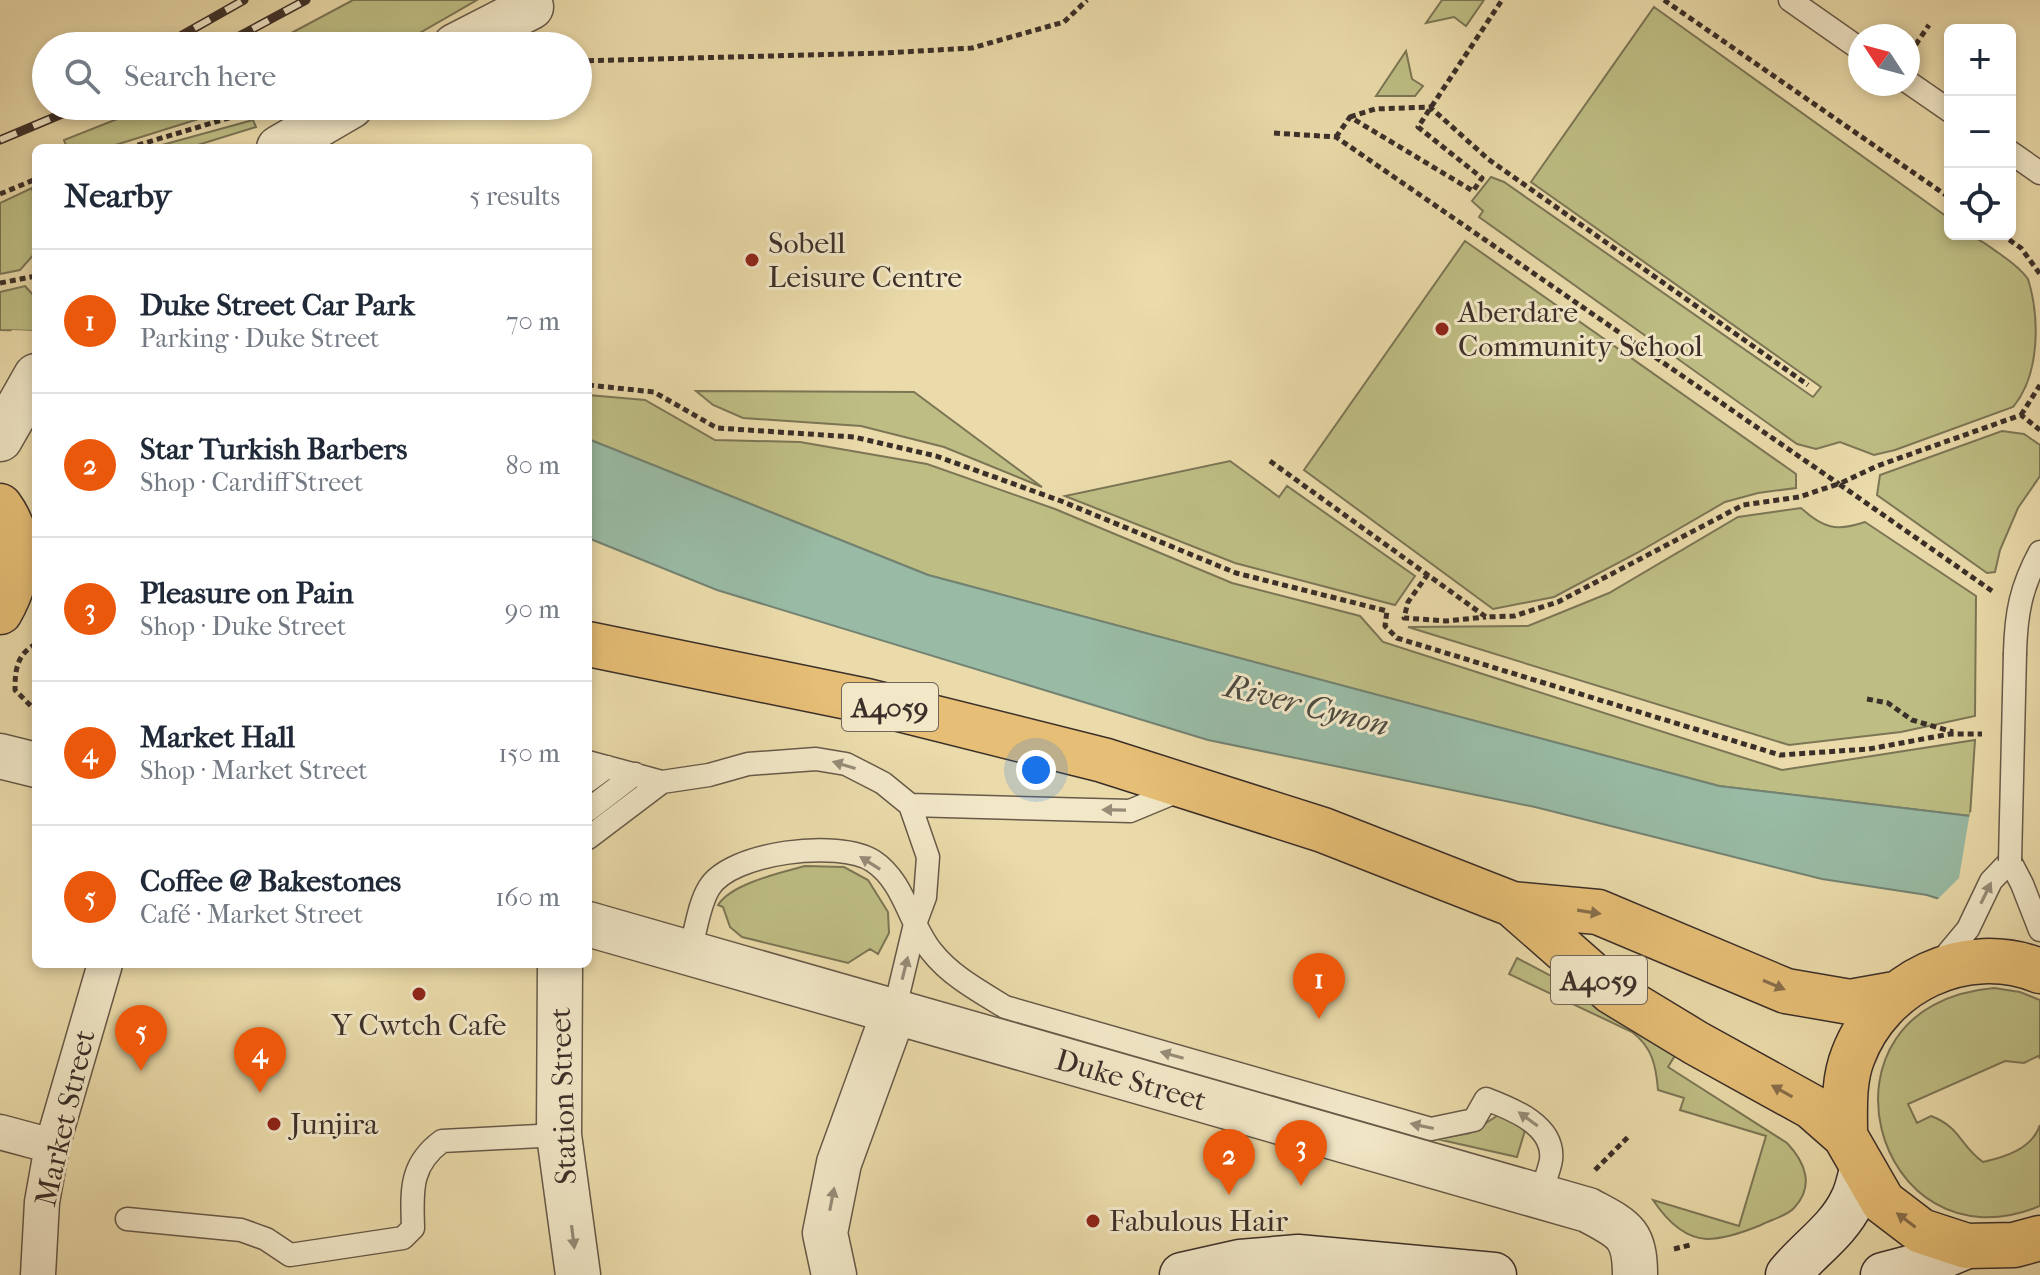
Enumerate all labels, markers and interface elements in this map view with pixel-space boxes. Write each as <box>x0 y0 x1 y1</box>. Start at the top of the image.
north arrow <box>1848 24 1920 96</box>
map controls <box>1944 24 2016 240</box>
button: + <box>1944 24 2016 96</box>
search box <box>32 32 592 120</box>
icon: search <box>60 54 104 98</box>
text: Search here <box>124 59 276 94</box>
button: − <box>1944 96 2016 168</box>
button: locate <box>1944 168 2016 240</box>
text: Nearby <box>64 176 171 216</box>
text: 5 results <box>469 181 560 212</box>
place label: Sobell Leisure Centre <box>768 226 962 295</box>
marker: Sobell Leisure Centre <box>743 251 761 269</box>
text: Duke Street Car Park <box>140 288 415 323</box>
place label: Aberdare Community School <box>1457 295 1703 364</box>
text: 1 <box>85 306 95 337</box>
text: 70 m <box>506 306 560 337</box>
marker: Aberdare Community School <box>1433 320 1451 338</box>
text: Parking · Duke Street <box>140 323 379 354</box>
text: Star Turkish Barbers <box>140 432 407 467</box>
text: 2 <box>83 450 97 481</box>
text: 80 m <box>505 450 560 481</box>
text: Shop · Cardiff Street <box>140 467 363 498</box>
text: Pleasure on Pain <box>140 576 354 611</box>
text: 3 <box>85 594 95 625</box>
text: 90 m <box>505 594 560 625</box>
text: Shop · Duke Street <box>140 611 346 642</box>
water label: River Cynon <box>1219 667 1393 744</box>
road number: A4059 <box>842 683 938 731</box>
text: Market Hall <box>140 720 295 755</box>
text: 4 <box>82 738 98 769</box>
text: 150 m <box>498 738 560 769</box>
your location <box>1016 750 1056 790</box>
text: Shop · Market Street <box>140 755 368 786</box>
one-way arrow <box>832 758 856 771</box>
one-way arrow <box>1101 804 1126 817</box>
one-way arrow <box>858 856 881 871</box>
text: Coffee @ Bakestones <box>140 864 401 899</box>
text: 5 <box>84 882 96 913</box>
text: 160 m <box>495 882 560 913</box>
one-way arrow <box>1979 882 1993 905</box>
text: Café · Market Street <box>140 899 363 930</box>
one-way arrow <box>1577 906 1602 919</box>
pin: 1 <box>1293 953 1345 1019</box>
one-way arrow <box>899 955 911 980</box>
road number: A4059 <box>1551 956 1647 1004</box>
one-way arrow <box>1762 979 1785 992</box>
marker: Y Cwtch Cafe <box>410 985 428 1003</box>
pin: 5 <box>115 1005 167 1071</box>
street label: Station Street <box>543 1006 584 1185</box>
place label: Y Cwtch Cafe <box>331 1008 507 1043</box>
street label: Market Street <box>28 1026 103 1210</box>
pin: 4 <box>234 1027 286 1093</box>
street label: Duke Street <box>1051 1042 1211 1119</box>
one-way arrow <box>1159 1048 1183 1061</box>
one-way arrow <box>1771 1084 1793 1098</box>
place label: Junjira <box>288 1107 379 1142</box>
one-way arrow <box>1517 1112 1538 1127</box>
marker: Junjira <box>265 1115 283 1133</box>
one-way arrow <box>1409 1119 1434 1131</box>
pin: 3 <box>1275 1120 1327 1186</box>
pin: 2 <box>1203 1129 1255 1195</box>
one-way arrow <box>826 1186 839 1211</box>
place label: Fabulous Hair <box>1109 1204 1288 1239</box>
marker: Fabulous Hair <box>1084 1212 1102 1230</box>
one-way arrow <box>1896 1212 1916 1228</box>
one-way arrow <box>566 1225 579 1250</box>

